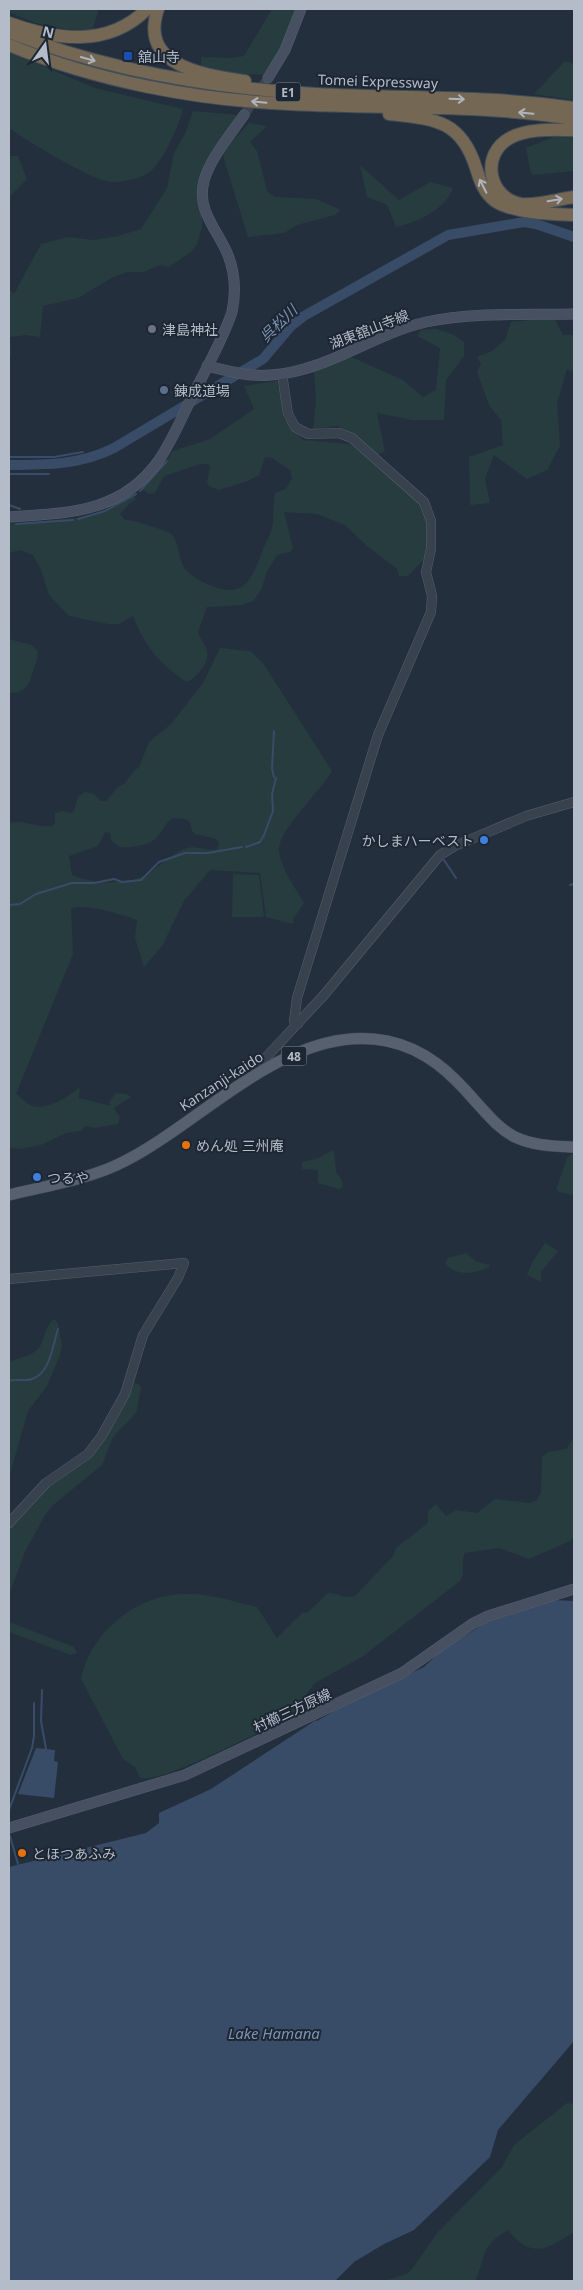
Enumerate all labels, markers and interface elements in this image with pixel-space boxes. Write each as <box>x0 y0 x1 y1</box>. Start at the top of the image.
north arrow <box>20 20 70 70</box>
text: N <box>40 21 56 42</box>
place label: 舘山寺 <box>138 47 180 66</box>
marker: 舘山寺 <box>122 50 134 62</box>
one-way arrow <box>80 54 96 64</box>
street label: Tomei Expressway <box>318 69 439 93</box>
road number: E1 <box>276 82 300 101</box>
one-way arrow <box>449 94 465 103</box>
one-way arrow <box>251 97 267 106</box>
one-way arrow <box>518 108 534 118</box>
one-way arrow <box>478 178 488 193</box>
one-way arrow <box>547 194 563 204</box>
water label: 呉松川 <box>255 299 303 346</box>
street label: 湖東舘山寺線 <box>326 305 412 353</box>
place label: 津島神社 <box>162 320 218 339</box>
marker: 津島神社 <box>146 323 158 335</box>
place label: 錬成道場 <box>174 381 230 400</box>
marker: 錬成道場 <box>158 384 170 396</box>
place label: かしまハーベスト <box>362 831 474 850</box>
marker: かしまハーベスト <box>478 834 490 846</box>
road number: 48 <box>282 1046 306 1066</box>
street label: Kanzanji-kaido <box>176 1047 266 1115</box>
place label: めん処 三州庵 <box>196 1136 284 1155</box>
marker: めん処 三州庵 <box>180 1139 192 1151</box>
place label: つるや <box>47 1168 89 1187</box>
marker: つるや <box>31 1171 43 1183</box>
street label: 村櫛三方原線 <box>250 1684 334 1736</box>
place label: とほつあふみ <box>32 1844 116 1863</box>
marker: とほつあふみ <box>16 1847 28 1859</box>
water label: Lake Hamana <box>228 2023 320 2043</box>

